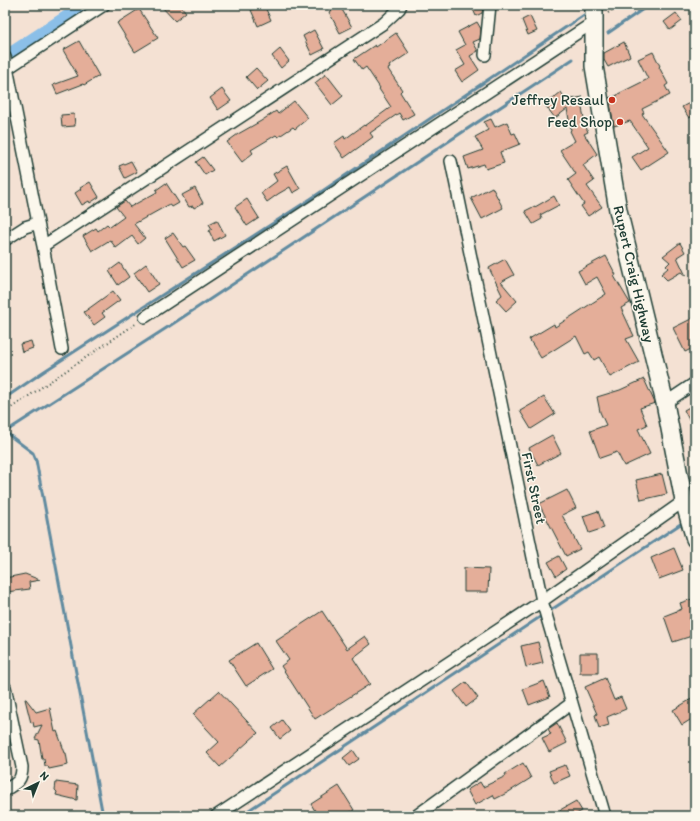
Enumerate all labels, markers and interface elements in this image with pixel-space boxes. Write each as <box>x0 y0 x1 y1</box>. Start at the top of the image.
place label: Jeffrey Resaul <box>512 91 605 109</box>
marker: Jeffrey Resaul <box>607 95 617 105</box>
place label: Feed Shop <box>547 113 612 131</box>
marker: Feed Shop <box>615 117 625 127</box>
street label: Rupert Craig Highway <box>609 204 659 344</box>
street label: First Street <box>518 451 550 526</box>
north arrow <box>18 763 58 803</box>
text: N <box>37 769 52 783</box>

